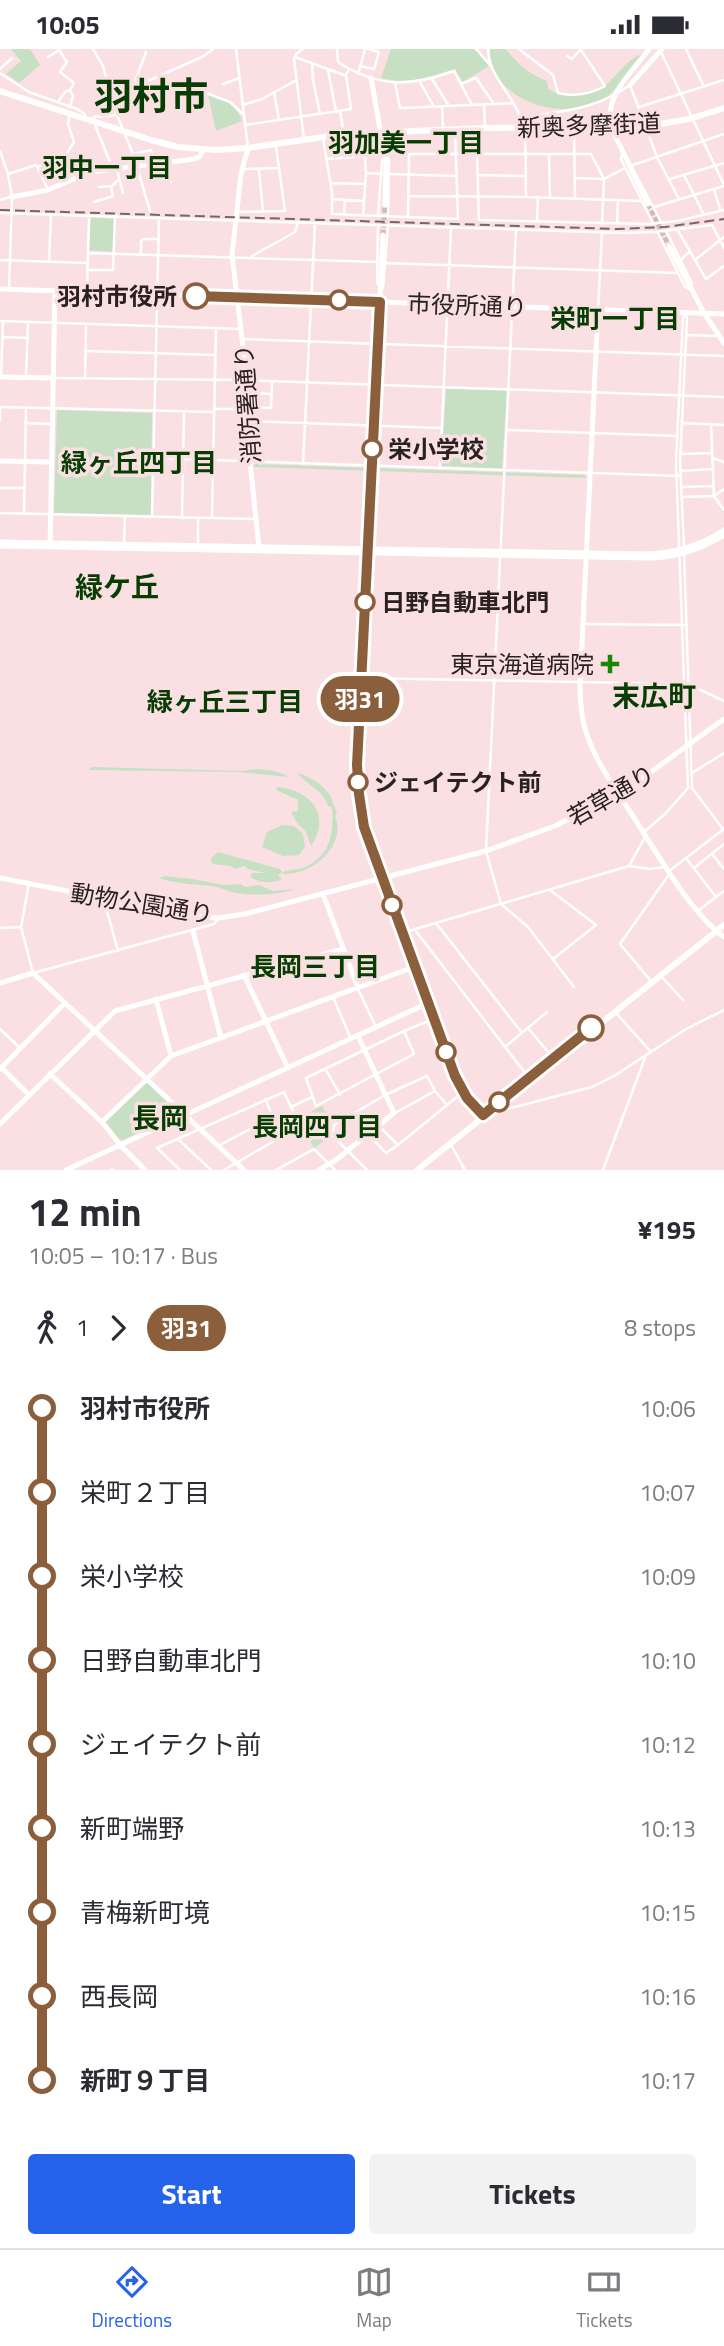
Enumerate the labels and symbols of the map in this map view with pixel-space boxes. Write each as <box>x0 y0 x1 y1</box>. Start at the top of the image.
district label: 羽村市 <box>94 67 208 125</box>
street label: 新奥多摩街道 <box>516 104 662 146</box>
district label: 羽加美一丁目 <box>328 123 484 162</box>
district label: 羽中一丁目 <box>42 148 172 187</box>
place label: 羽村市役所 <box>57 278 177 314</box>
marker: 羽村市役所 <box>183 283 209 309</box>
street label: 市役所通り <box>406 285 528 325</box>
unlabelled marker <box>329 290 349 310</box>
district label: 栄町一丁目 <box>550 299 680 338</box>
street label: 消防署通り <box>225 343 269 465</box>
place label: 栄小学校 <box>388 431 484 467</box>
marker: 栄小学校 <box>362 439 382 459</box>
district label: 緑ヶ丘四丁目 <box>61 443 217 482</box>
district label: 緑ケ丘 <box>75 565 159 608</box>
place label: 日野自動車北門 <box>381 584 549 620</box>
marker: 日野自動車北門 <box>355 592 375 612</box>
place label: 東京海道病院 <box>450 646 594 682</box>
marker: 東京海道病院 <box>600 654 620 674</box>
district label: 末広町 <box>612 674 696 717</box>
line badge: 羽31 <box>320 676 400 722</box>
district label: 緑ヶ丘三丁目 <box>147 682 303 721</box>
street label: 若草通り <box>560 755 662 835</box>
place label: ジェイテクト前 <box>374 764 542 800</box>
marker: ジェイテクト前 <box>348 772 368 792</box>
street label: 動物公園通り <box>68 874 216 932</box>
unlabelled marker <box>382 895 402 915</box>
district label: 長岡三丁目 <box>250 947 380 986</box>
unlabelled marker <box>578 1015 604 1041</box>
unlabelled marker <box>436 1042 456 1062</box>
unlabelled marker <box>489 1092 509 1112</box>
district label: 長岡 <box>132 1096 188 1139</box>
district label: 長岡四丁目 <box>252 1107 382 1146</box>

